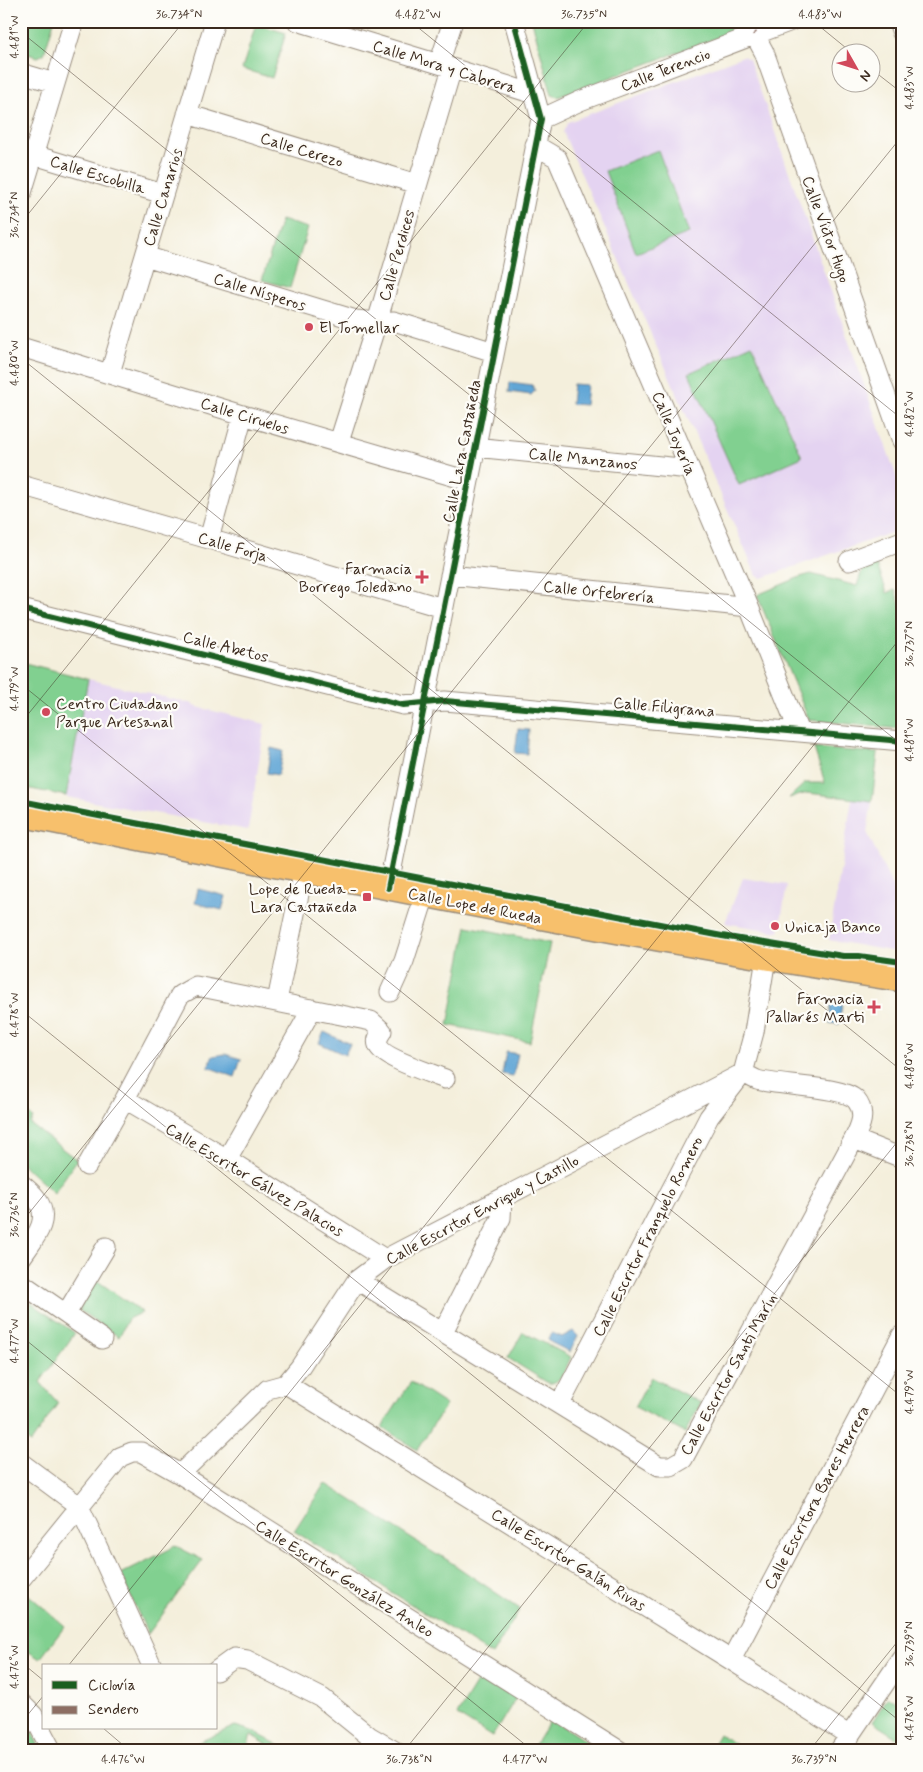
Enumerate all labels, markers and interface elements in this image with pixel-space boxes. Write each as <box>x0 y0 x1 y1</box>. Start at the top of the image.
text: 36.734°N <box>156 7 202 23</box>
text: 4.482°W <box>395 7 441 23</box>
text: 36.735°N <box>561 7 607 23</box>
text: 4.483°W <box>798 7 842 23</box>
text: 4.481°W <box>7 15 23 58</box>
street label: Calle Mora y Cabrera <box>370 36 519 99</box>
north arrow <box>830 42 880 92</box>
street label: Calle Terencio <box>618 44 713 97</box>
text: N <box>855 66 875 85</box>
text: 4.483°W <box>902 66 918 110</box>
street label: Calle Cerezo <box>257 128 346 173</box>
street label: Calle Canarios <box>139 146 188 249</box>
street label: Calle Escobilla <box>47 151 148 200</box>
street label: Calle Víctor Hugo <box>796 173 855 286</box>
text: 36.734°N <box>7 192 23 238</box>
street label: Calle Perdices <box>374 207 421 304</box>
street label: Calle Nísperos <box>211 268 308 316</box>
place label: El Tomellar <box>319 318 400 339</box>
marker: El Tomellar <box>303 321 315 333</box>
text: 4.480°W <box>7 340 23 386</box>
street label: Calle Lara Castañeda <box>438 378 487 525</box>
street label: Calle Joyería <box>646 388 701 479</box>
text: 4.482°W <box>902 391 918 437</box>
street label: Calle Ciruelos <box>198 393 291 440</box>
street label: Calle Manzanos <box>527 443 638 476</box>
street label: Calle Forja <box>195 527 270 567</box>
place label: Farmacia Borrego Toledano <box>299 559 412 598</box>
marker: Farmacia Borrego Toledano <box>416 571 428 583</box>
street label: Calle Orfebrería <box>542 576 655 609</box>
text: 36.737°N <box>902 621 918 667</box>
street label: Calle Abetos <box>181 627 271 668</box>
text: 4.479°W <box>7 667 23 711</box>
street label: Calle Filigrana <box>612 693 716 722</box>
place label: Centro Ciudadano Parque Artesanal <box>56 694 178 733</box>
marker: Centro Ciudadano Parque Artesanal <box>40 706 52 718</box>
text: 4.481°W <box>902 718 918 761</box>
place label: Lope de Rueda - Lara Castañeda <box>249 879 357 918</box>
street label: Calle Lope de Rueda <box>406 883 543 930</box>
marker: Lope de Rueda - Lara Castañeda <box>361 891 373 903</box>
place label: Unicaja Banco <box>785 917 881 938</box>
marker: Unicaja Banco <box>769 920 781 932</box>
place label: Farmacia Pallarés Marti <box>766 989 864 1028</box>
text: 4.478°W <box>7 993 23 1037</box>
marker: Farmacia Pallarés Marti <box>868 1001 880 1013</box>
text: 4.480°W <box>902 1043 918 1089</box>
street label: Calle Escritor Gálvez Palacios <box>161 1119 347 1242</box>
text: 36.738°N <box>902 1121 918 1167</box>
street label: Calle Escritor Franquelo Romero <box>588 1133 708 1341</box>
street label: Calle Escritor Enrique y Castillo <box>382 1150 583 1270</box>
text: 36.736°N <box>7 1193 23 1237</box>
street label: Calle Escritor Santi Marín <box>676 1290 783 1459</box>
text: 4.477°W <box>7 1319 23 1363</box>
text: 4.479°W <box>902 1370 918 1414</box>
street label: Calle Escritora Bares Herrera <box>760 1402 875 1593</box>
street label: Calle Escritor Galán Rivas <box>487 1504 649 1616</box>
street label: Calle Escritor González Anleo <box>251 1516 438 1643</box>
text: 36.739°N <box>902 1621 918 1667</box>
text: 4.476°W <box>7 1645 23 1689</box>
legend <box>42 1664 218 1730</box>
text: Ciclovía <box>88 1676 136 1696</box>
text: 4.478°W <box>902 1696 918 1740</box>
text: Sendero <box>88 1700 139 1720</box>
text: 4.476°W <box>101 1752 145 1768</box>
text: 36.738°N <box>386 1752 432 1768</box>
text: 4.477°W <box>503 1752 547 1768</box>
text: 36.739°N <box>791 1752 837 1768</box>

